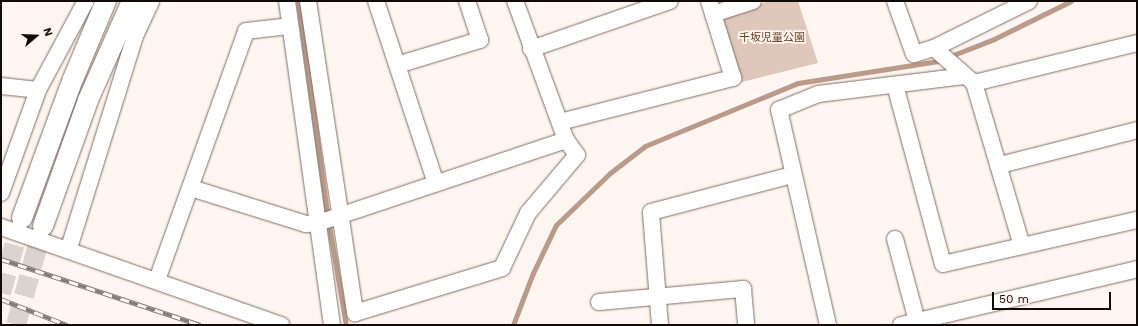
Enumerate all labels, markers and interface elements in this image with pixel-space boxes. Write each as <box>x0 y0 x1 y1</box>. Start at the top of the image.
north arrow <box>16 16 56 56</box>
text: N <box>40 26 55 38</box>
park label: 千坂児童公園 <box>739 31 805 45</box>
scale bar <box>994 284 1113 310</box>
text: 50 m <box>999 292 1029 306</box>

